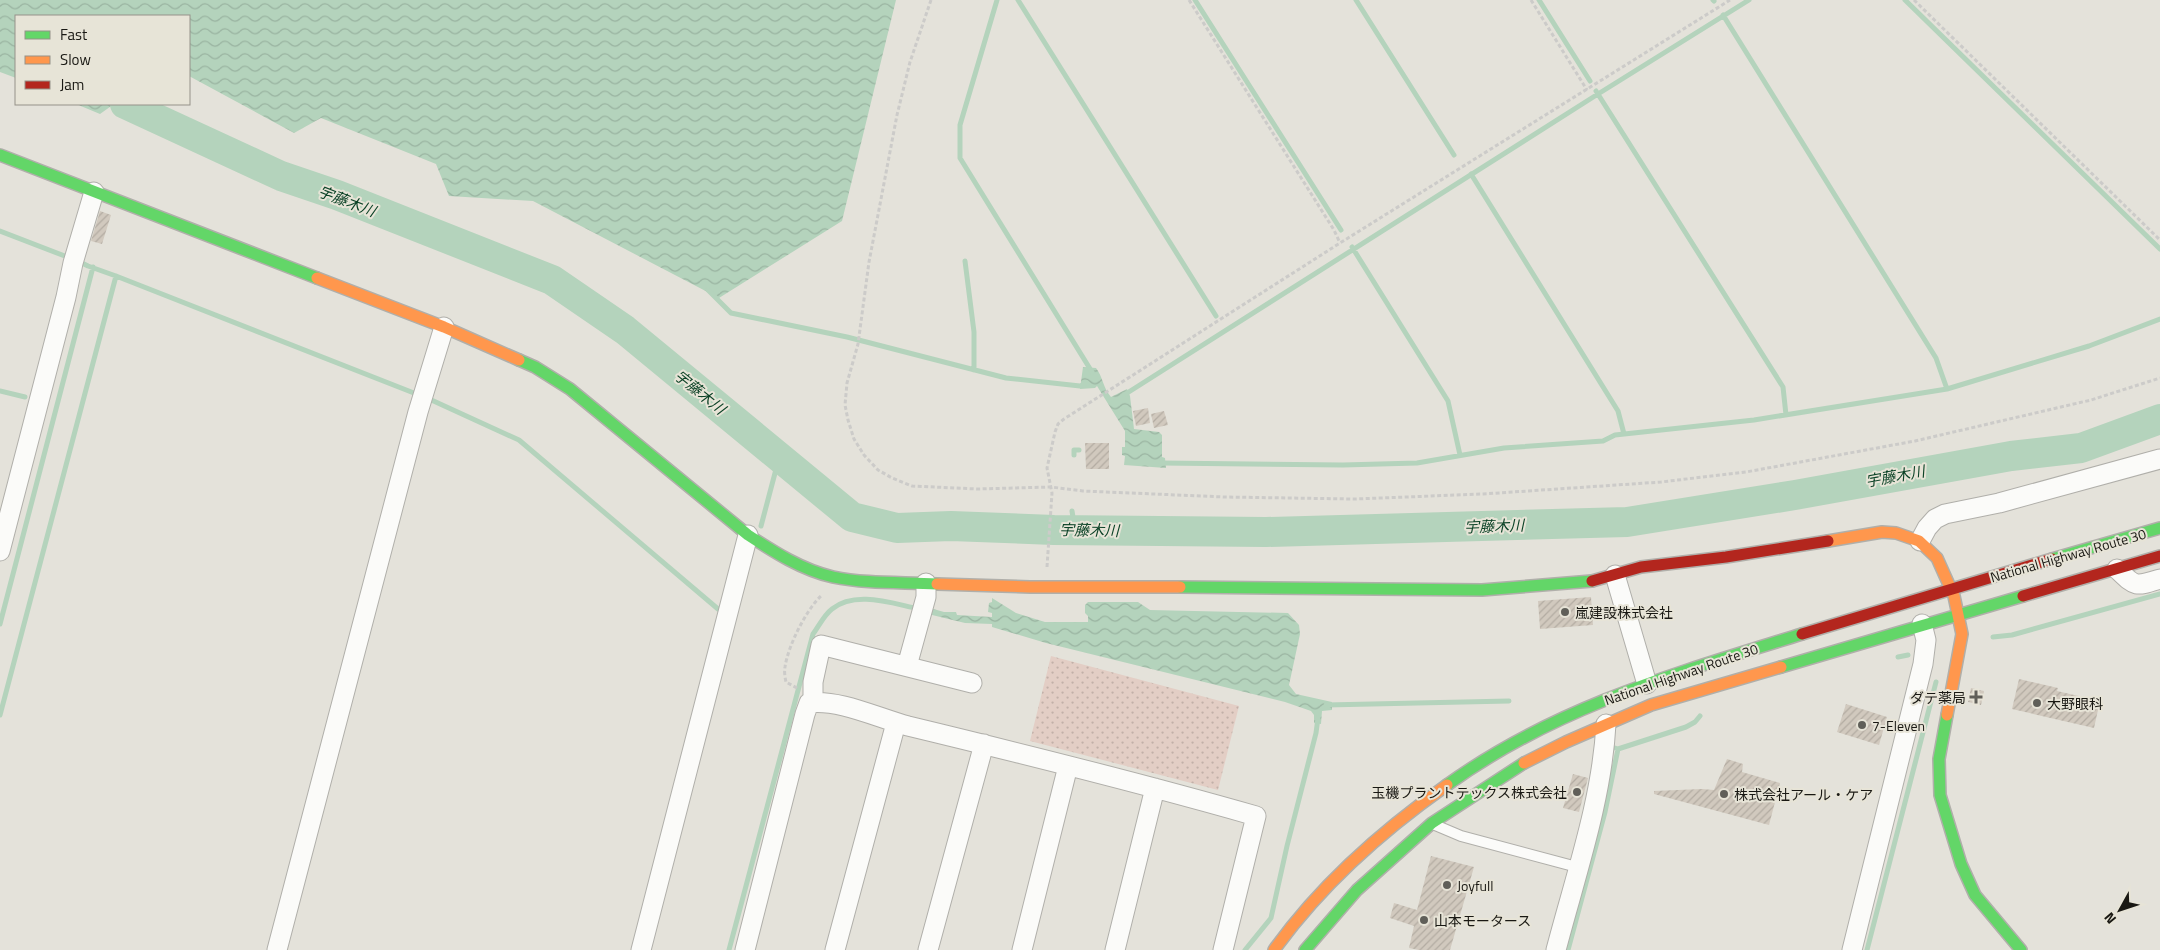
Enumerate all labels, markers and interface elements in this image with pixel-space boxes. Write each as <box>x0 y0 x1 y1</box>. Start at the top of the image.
legend <box>15 15 190 105</box>
text: Fast <box>60 23 88 46</box>
text: Slow <box>60 48 91 71</box>
text: Jam <box>60 73 84 96</box>
water label: 宇藤木川 <box>315 180 381 223</box>
water label: 宇藤木川 <box>669 364 732 421</box>
water label: 宇藤木川 <box>1863 459 1929 493</box>
water label: 宇藤木川 <box>1464 513 1526 539</box>
water label: 宇藤木川 <box>1059 518 1121 542</box>
street label: National Highway Route 30 <box>1988 523 2149 587</box>
place label: 嵐建設株式会社 <box>1575 602 1673 623</box>
marker: 嵐建設株式会社 <box>1559 606 1571 618</box>
street label: National Highway Route 30 <box>1601 638 1761 710</box>
place label: ダテ薬局 <box>1910 687 1966 708</box>
marker: ダテ薬局 <box>1970 691 1982 703</box>
place label: 大野眼科 <box>2047 693 2103 714</box>
marker: 大野眼科 <box>2031 697 2043 709</box>
place label: 7-Eleven <box>1872 715 1925 736</box>
marker: 7-Eleven <box>1856 719 1868 731</box>
place label: 玉機プラントテックス株式会社 <box>1371 782 1567 803</box>
place label: 株式会社アール・ケア <box>1734 784 1873 805</box>
marker: 玉機プラントテックス株式会社 <box>1571 786 1583 798</box>
marker: 株式会社アール・ケア <box>1718 788 1730 800</box>
place label: Joyfull <box>1457 875 1494 896</box>
marker: Joyfull <box>1441 879 1453 891</box>
north arrow <box>2095 885 2145 935</box>
text: N <box>2098 908 2121 929</box>
place label: 山本モータース <box>1434 910 1531 931</box>
marker: 山本モータース <box>1418 914 1430 926</box>

